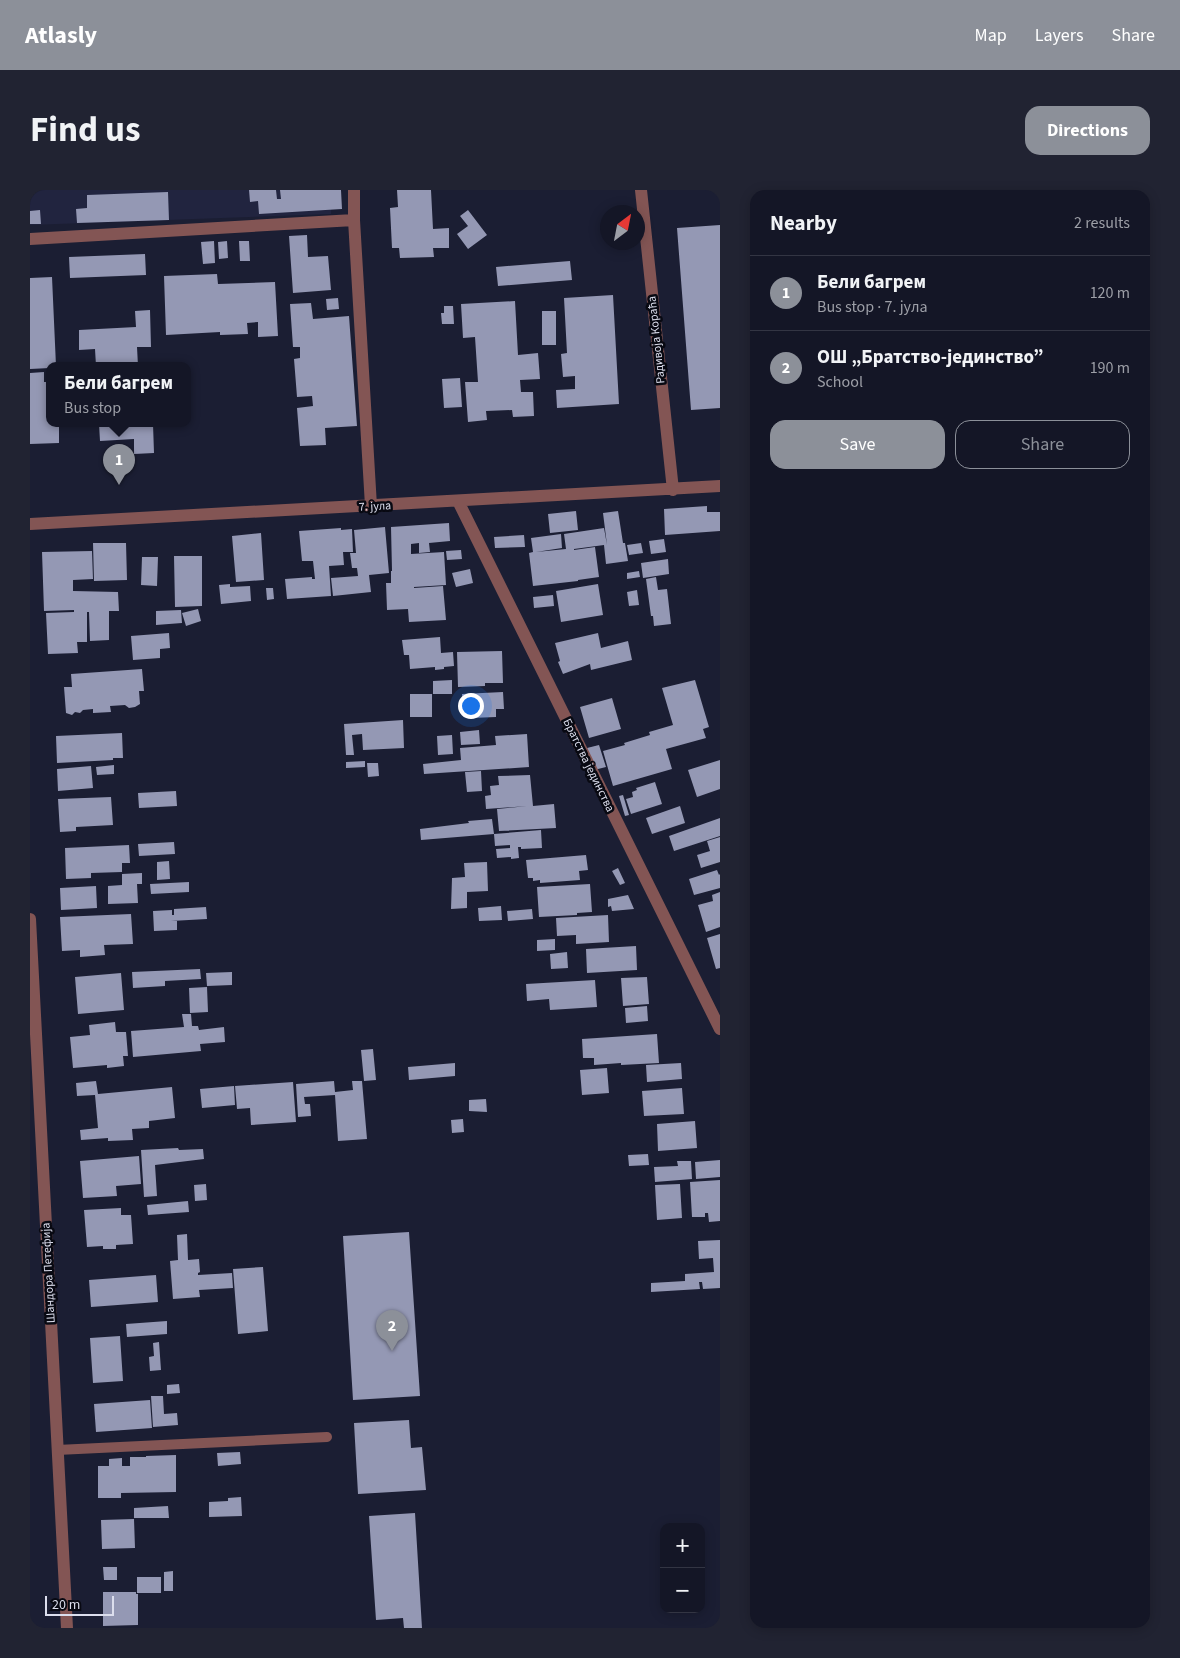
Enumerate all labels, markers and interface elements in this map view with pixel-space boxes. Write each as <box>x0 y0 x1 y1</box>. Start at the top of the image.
text: Atlasly <box>25 18 97 53</box>
text: Map <box>975 23 1007 48</box>
text: Layers <box>1035 23 1084 48</box>
text: Share <box>1112 23 1155 48</box>
text: Find us <box>30 105 140 155</box>
button: Directions <box>1025 106 1150 155</box>
north arrow <box>600 205 645 250</box>
text: Nearby <box>770 208 837 238</box>
text: 2 results <box>1074 212 1130 234</box>
text: Бели багрем <box>817 269 926 296</box>
text: 1 <box>782 282 790 304</box>
text: 120 m <box>1090 282 1130 304</box>
street label: Радивоја Кораћа <box>643 295 670 385</box>
text: Bus stop · 7. јула <box>817 296 928 318</box>
text: ОШ „Братство-јединство” <box>817 344 1044 371</box>
text: 2 <box>782 357 790 379</box>
text: 190 m <box>1090 357 1130 379</box>
popup <box>46 362 191 427</box>
text: Бели багрем <box>64 370 173 397</box>
text: School <box>817 371 863 393</box>
text: Bus stop <box>64 397 121 419</box>
button: Save <box>770 420 945 469</box>
button: Share <box>955 420 1130 469</box>
pin: 1 <box>103 444 135 485</box>
street label: 7. јула <box>358 497 392 516</box>
your location <box>458 693 484 719</box>
street label: Братства јединства <box>559 716 619 815</box>
street label: Шандора Петефија <box>37 1222 60 1324</box>
pin: 2 <box>376 1310 408 1351</box>
map controls <box>660 1523 705 1613</box>
button: + <box>660 1523 705 1568</box>
button: − <box>660 1568 705 1613</box>
scale bar <box>45 1593 114 1616</box>
text: 20 m <box>52 1595 80 1615</box>

